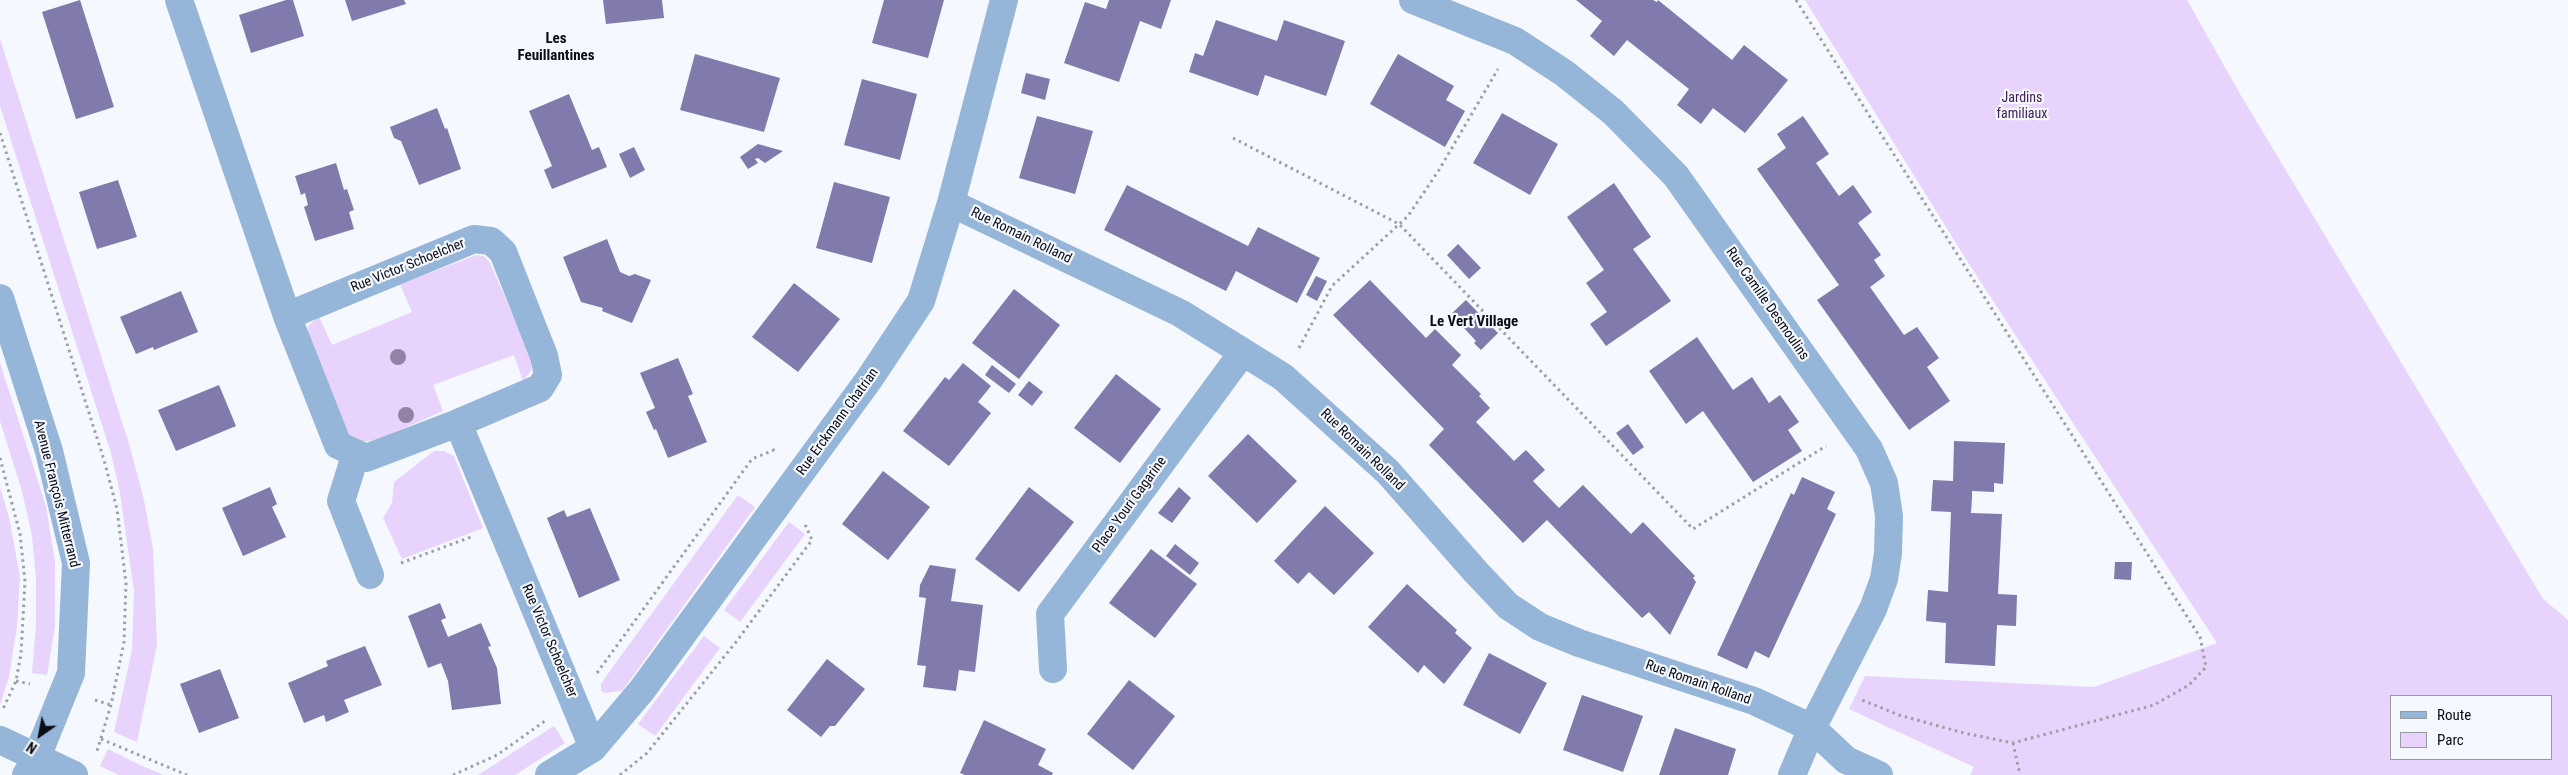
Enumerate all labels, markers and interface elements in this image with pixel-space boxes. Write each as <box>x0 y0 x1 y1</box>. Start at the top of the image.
district label: Les Feuillantines <box>517 30 595 65</box>
park label: Jardins familiaux <box>1997 90 2047 122</box>
street label: Rue Romain Rolland <box>968 204 1074 268</box>
street label: Rue Victor Schoelcher <box>349 235 467 297</box>
street label: Rue Camille Desmoulins <box>1722 245 1812 363</box>
district label: Le Vert Village <box>1430 313 1518 331</box>
street label: Rue Erckmann Chatrian <box>793 365 883 479</box>
street label: Rue Romain Rolland <box>1317 406 1407 494</box>
street label: Avenue François Mitterrand <box>30 419 82 569</box>
street label: Place Youri Gagarine <box>1089 454 1171 556</box>
street label: Rue Victor Schoelcher <box>518 582 580 700</box>
street label: Rue Romain Rolland <box>1643 657 1753 709</box>
legend <box>2390 695 2553 760</box>
text: Route <box>2437 706 2471 724</box>
north arrow <box>15 710 65 760</box>
text: Parc <box>2437 731 2464 749</box>
text: N <box>24 739 40 757</box>

